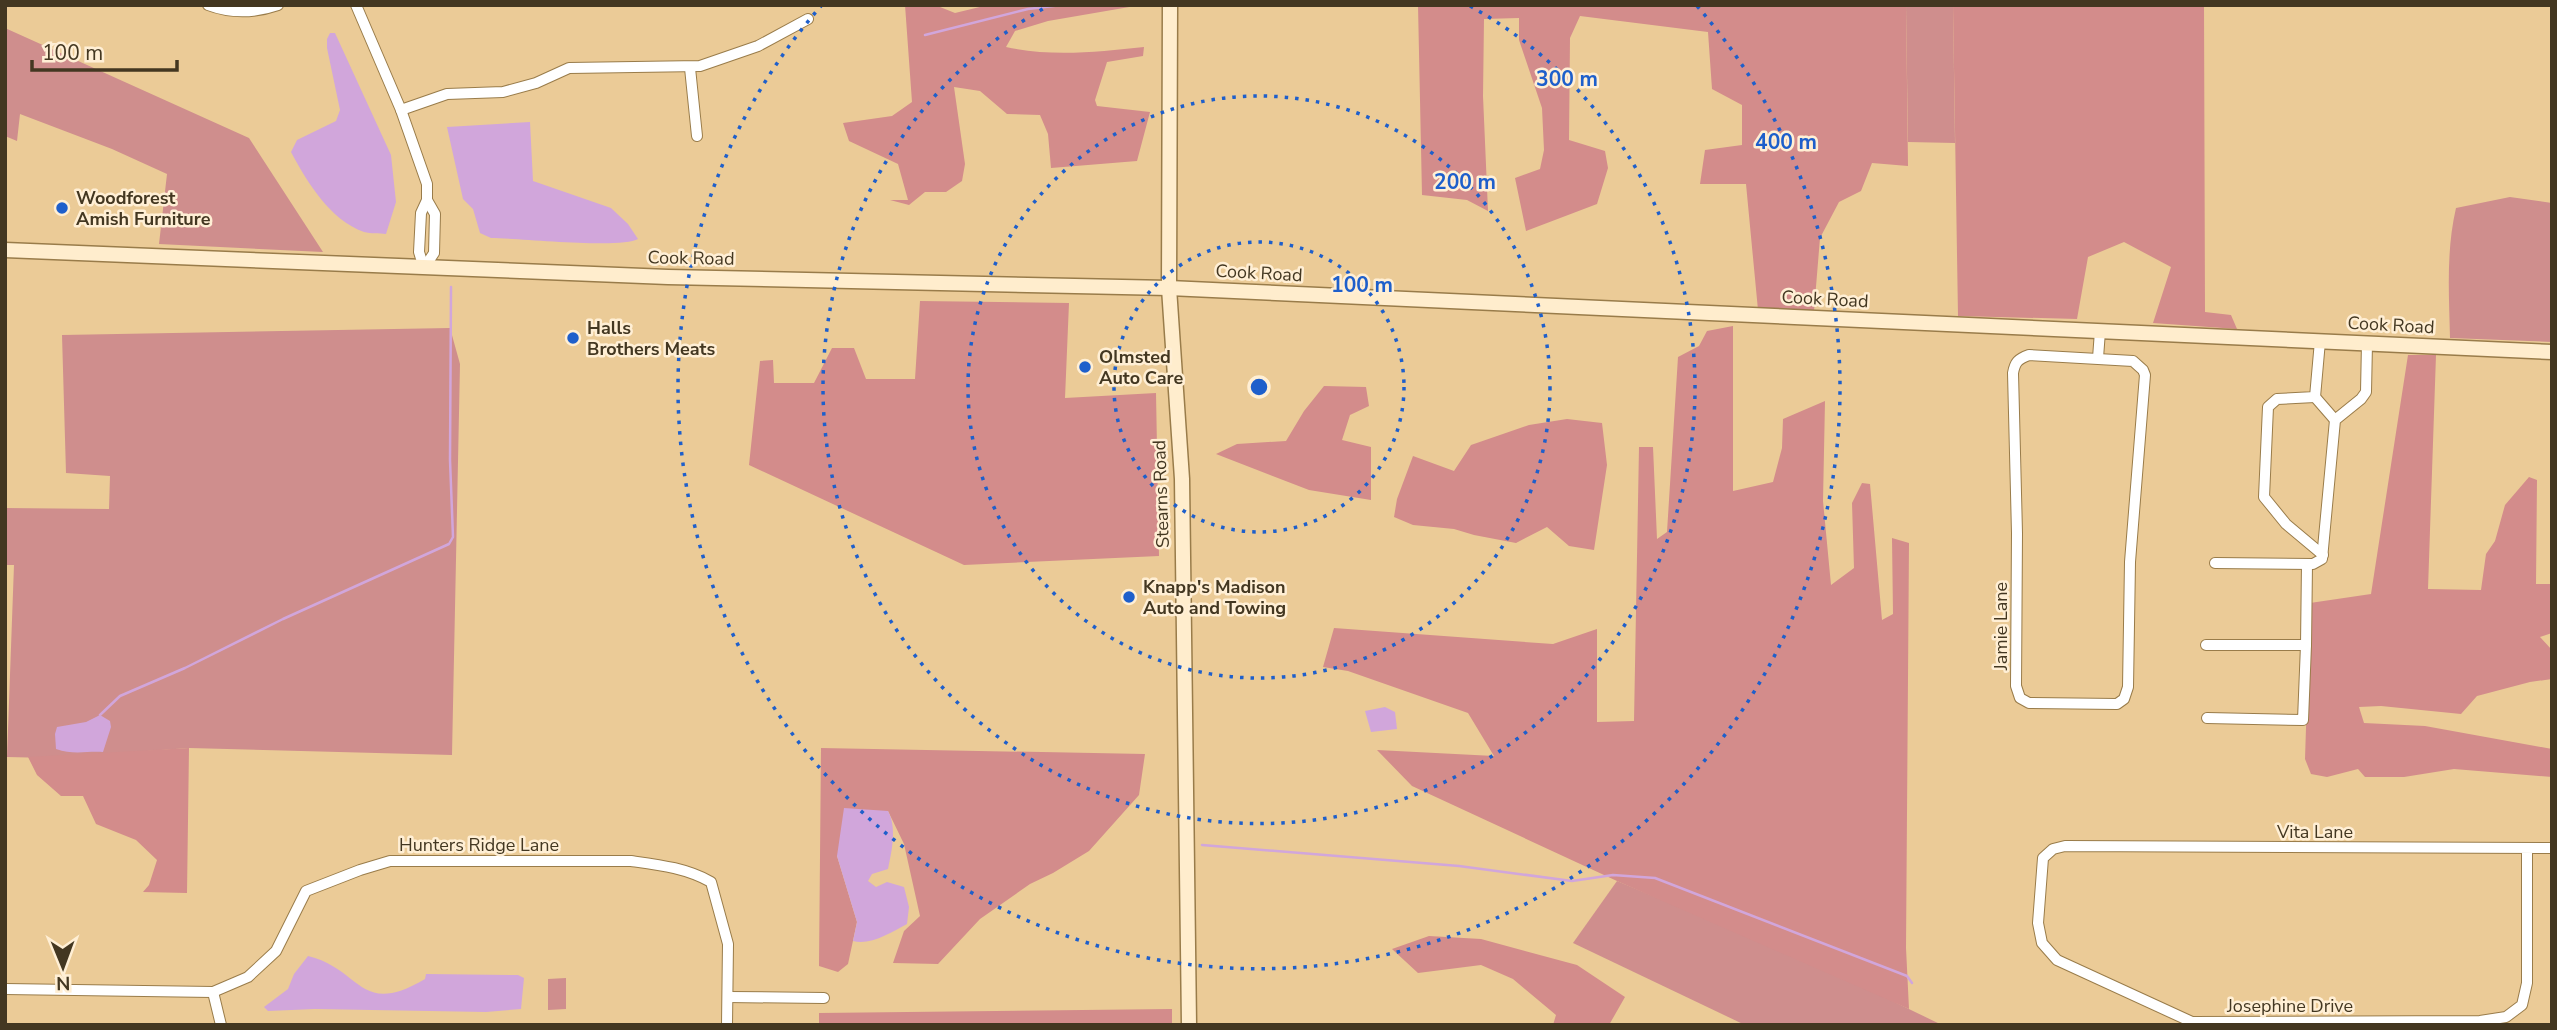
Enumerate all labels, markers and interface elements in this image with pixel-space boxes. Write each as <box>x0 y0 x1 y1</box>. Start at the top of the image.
scale bar <box>32 28 177 72</box>
text: 100 m <box>42 39 103 67</box>
text: 300 m <box>1536 65 1598 93</box>
text: 400 m <box>1755 128 1817 156</box>
text: 200 m <box>1434 168 1496 196</box>
place label: Woodforest Amish Furniture <box>76 186 211 231</box>
marker: Woodforest Amish Furniture <box>54 200 70 216</box>
street label: Cook Road <box>647 245 735 271</box>
street label: Cook Road <box>1215 259 1303 287</box>
text: 100 m <box>1331 271 1393 299</box>
street label: Cook Road <box>1781 285 1869 313</box>
street label: Cook Road <box>2347 311 2435 339</box>
place label: Halls Brothers Meats <box>587 316 716 361</box>
marker: Halls Brothers Meats <box>565 330 581 346</box>
place label: Olmsted Auto Care <box>1099 345 1184 390</box>
marker: Olmsted Auto Care <box>1077 359 1093 375</box>
centre of rings <box>1247 375 1271 399</box>
street label: Stearns Road <box>1147 440 1175 548</box>
place label: Knapp's Madison Auto and Towing <box>1143 575 1286 620</box>
street label: Jamie Lane <box>1989 582 2013 671</box>
marker: Knapp's Madison Auto and Towing <box>1121 589 1137 605</box>
street label: Vita Lane <box>2276 820 2353 844</box>
street label: Hunters Ridge Lane <box>399 833 559 857</box>
north arrow <box>28 932 98 1002</box>
text: N <box>56 970 71 996</box>
street label: Josephine Drive <box>2226 994 2353 1018</box>

